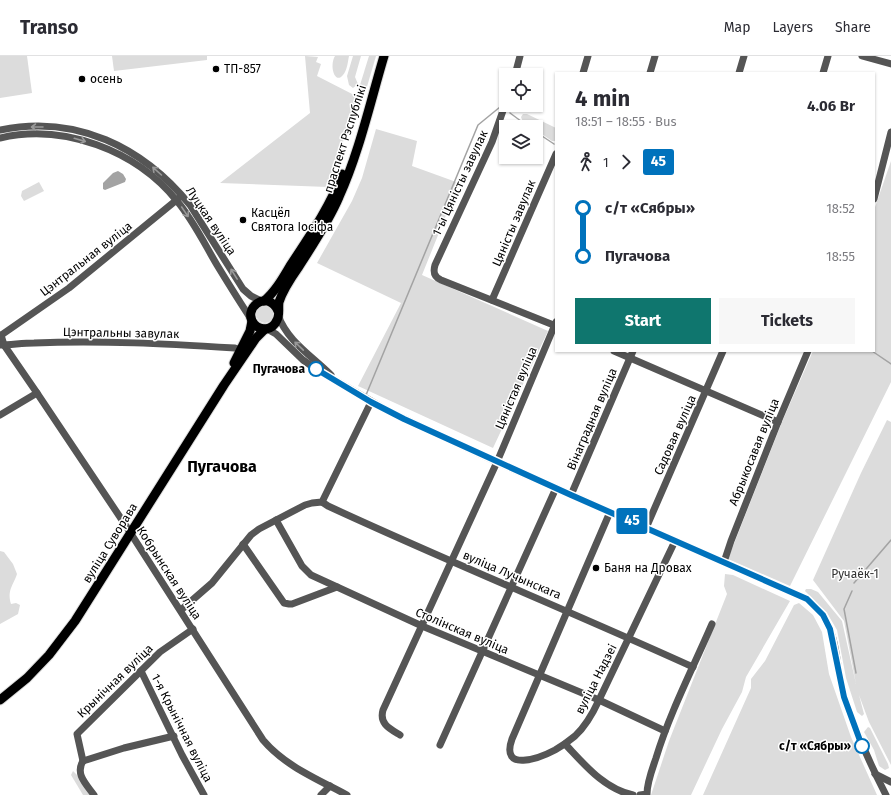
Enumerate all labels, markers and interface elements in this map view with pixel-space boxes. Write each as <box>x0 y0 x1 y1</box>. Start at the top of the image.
text: Transo <box>20 16 78 39</box>
text: Map <box>724 19 750 36</box>
text: Layers <box>772 19 813 36</box>
text: Share <box>835 19 871 36</box>
place label: ТП-857 <box>224 62 261 76</box>
marker: ТП-857 <box>211 64 221 74</box>
map controls <box>499 68 543 164</box>
button: locate <box>499 68 543 112</box>
place label: осень <box>90 72 122 86</box>
marker: осень <box>77 74 87 84</box>
street label: праспект Рэспублікі <box>321 83 369 195</box>
text: 4 min <box>575 85 630 112</box>
text: 4.06 Br <box>807 97 855 115</box>
text: 18:51 – 18:55 · Bus <box>575 114 677 129</box>
button: layers <box>499 120 543 164</box>
one-way arrow <box>31 123 44 131</box>
street label: 1-ы Цяністы завулак <box>429 127 491 238</box>
one-way arrow <box>74 137 87 144</box>
icon: walk <box>575 151 597 173</box>
icon: forward <box>615 151 637 173</box>
text: 45 <box>651 153 666 170</box>
text: 1 <box>603 155 609 170</box>
one-way arrow <box>151 166 162 175</box>
street label: Цяністы завулак <box>489 177 539 268</box>
street label: Луцкая вуліца <box>183 184 239 258</box>
text: с/т «Сябры» <box>605 199 695 217</box>
text: 18:52 <box>826 201 855 216</box>
one-way arrow <box>181 206 189 217</box>
place label: Касцёл Святога Іосіфа <box>251 206 333 234</box>
marker: Касцёл Святога Іосіфа <box>238 215 248 225</box>
street label: Цэнтральная вуліца <box>37 219 135 299</box>
text: Пугачова <box>605 247 670 265</box>
text: 18:55 <box>826 249 855 264</box>
one-way arrow <box>229 269 238 280</box>
button: Start <box>575 298 711 344</box>
button: Tickets <box>719 298 855 344</box>
street label: Цэнтральны завулак <box>63 325 180 341</box>
one-way arrow <box>294 341 304 351</box>
street label: Цяністая вуліца <box>492 345 540 431</box>
marker: Пугачова <box>308 361 324 377</box>
place label: Пугачова <box>253 362 305 376</box>
street label: Вінаградная вуліца <box>564 366 620 472</box>
street label: Садовая вуліца <box>651 393 699 477</box>
street label: Абрыкосавая вуліца <box>726 396 782 508</box>
district label: Пугачова <box>187 457 257 476</box>
street label: вуліца Суворава <box>80 500 140 586</box>
line badge: 45 <box>614 508 650 534</box>
text: 45 <box>624 512 640 529</box>
street label: Кобрынская вуліца <box>134 524 204 622</box>
street label: вуліца Лучынскага <box>461 548 563 602</box>
place label: Баня на Дровах <box>604 561 692 575</box>
marker: Баня на Дровах <box>591 563 601 573</box>
park label: Ручаёк-1 <box>831 567 879 581</box>
street label: Столінская вуліца <box>413 605 511 657</box>
street label: Крынічная вуліца <box>74 641 156 721</box>
street label: вуліца Надзеі <box>572 642 620 716</box>
street label: 1-я Крынічная вуліца <box>149 672 215 784</box>
marker: с/т «Сябры» <box>854 738 870 754</box>
place label: с/т «Сябры» <box>779 739 851 753</box>

